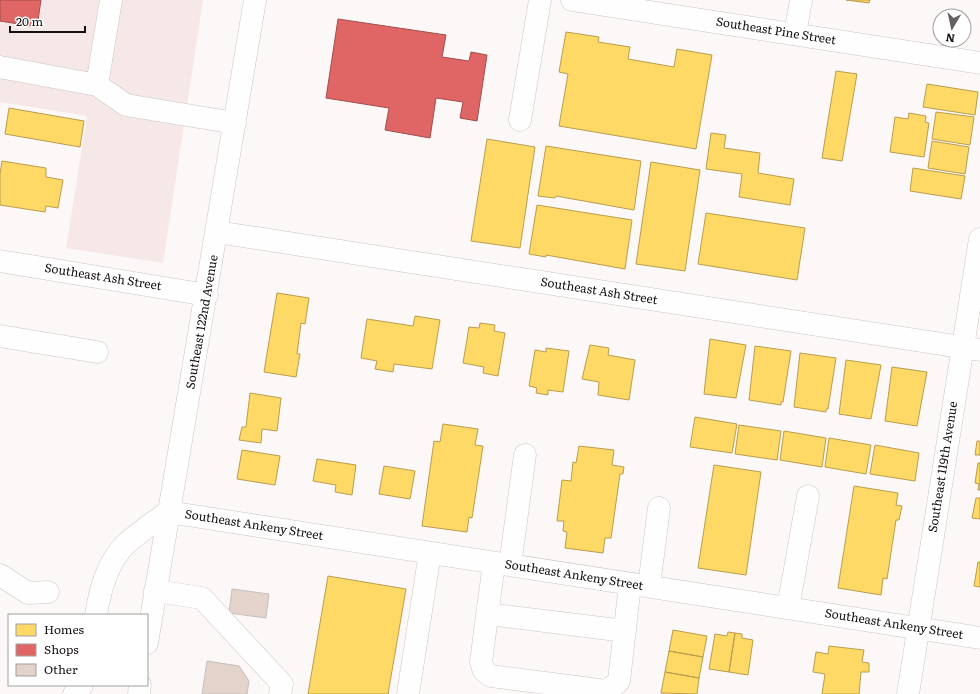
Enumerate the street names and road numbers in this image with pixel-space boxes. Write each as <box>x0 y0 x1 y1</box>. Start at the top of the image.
street label: Southeast Pine Street <box>715 12 838 48</box>
street label: Southeast 122nd Avenue <box>180 253 222 390</box>
street label: Southeast Ash Street <box>43 258 163 294</box>
street label: Southeast Ash Street <box>539 272 659 308</box>
street label: Southeast 119th Avenue <box>923 400 961 534</box>
street label: Southeast Ankeny Street <box>184 504 325 544</box>
street label: Southeast Ankeny Street <box>504 554 645 594</box>
street label: Southeast Ankeny Street <box>824 603 965 643</box>

